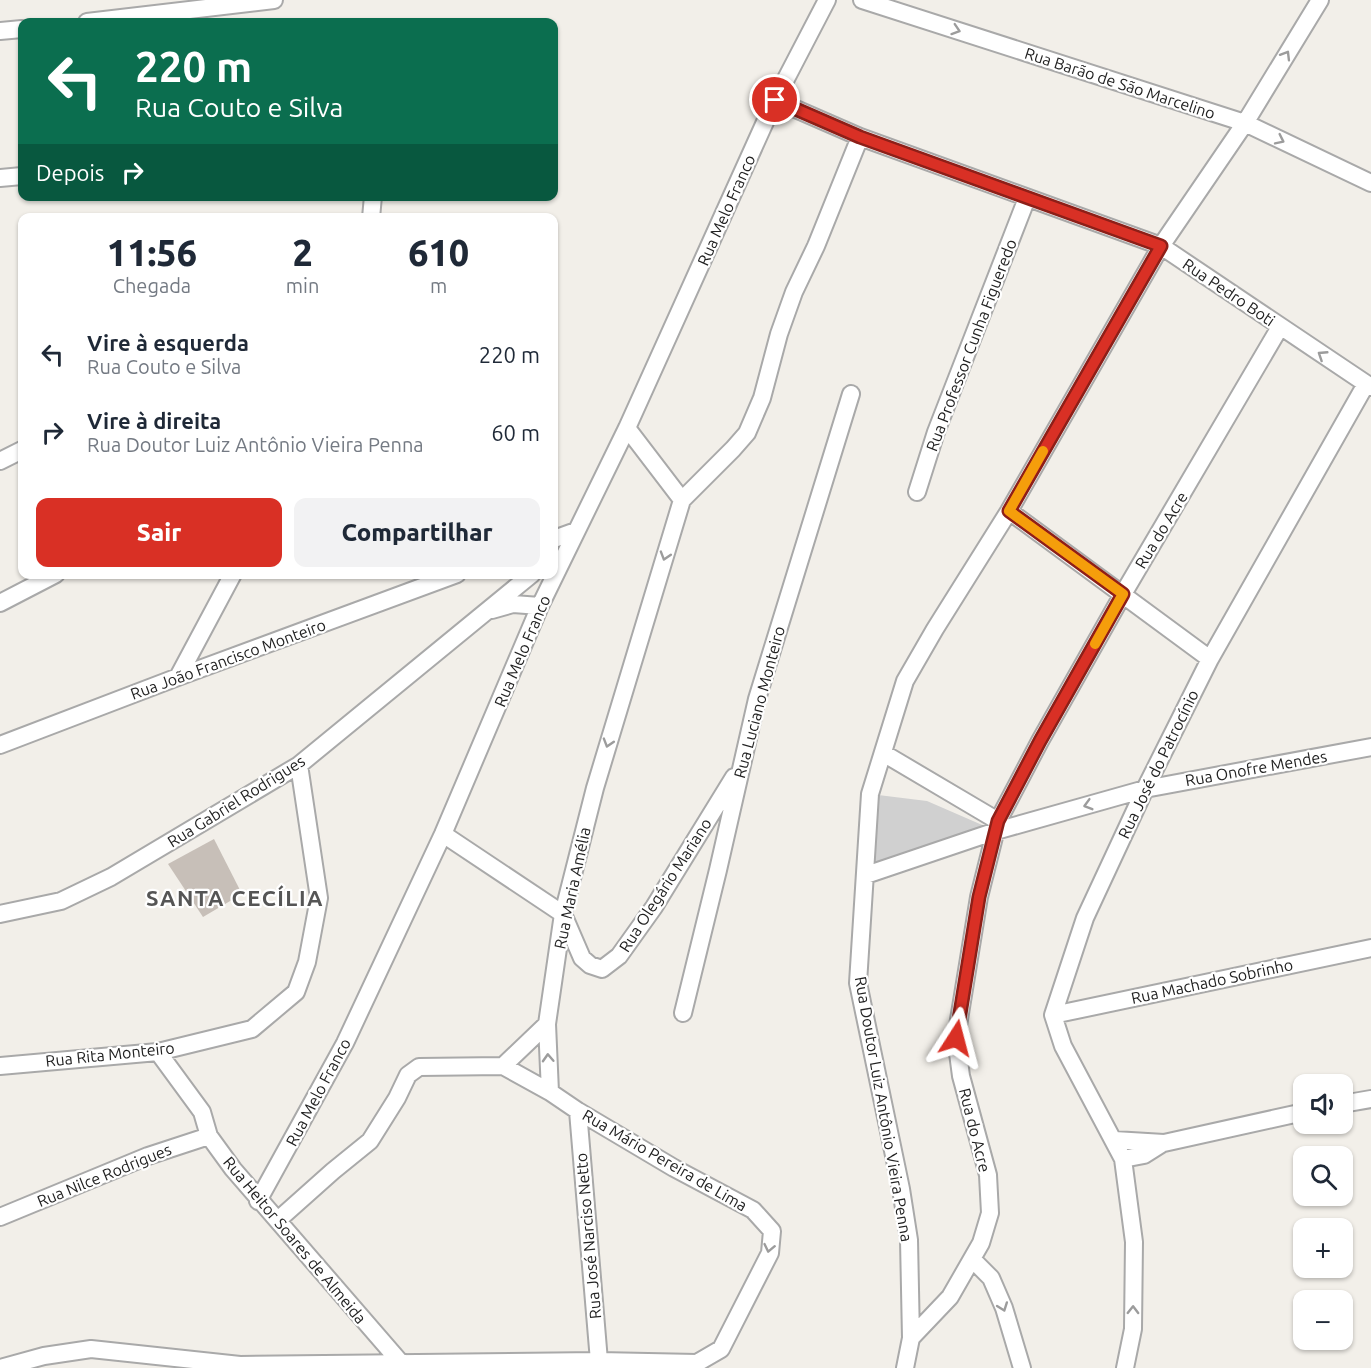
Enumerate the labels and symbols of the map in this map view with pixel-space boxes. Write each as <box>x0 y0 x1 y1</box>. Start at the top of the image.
one-way arrow <box>950 23 961 35</box>
street label: Rua Barão de São Marcelino <box>1023 44 1217 122</box>
one-way arrow <box>1279 51 1291 61</box>
pin <box>749 74 800 125</box>
one-way arrow <box>1273 132 1284 144</box>
street label: Rua Melo Franco <box>694 152 758 268</box>
street label: Rua Professor Cunha Figueredo <box>922 236 1020 454</box>
street label: Rua Pedro Boti <box>1180 255 1278 329</box>
one-way arrow <box>1318 351 1329 362</box>
street label: Rua do Acre <box>1131 488 1191 572</box>
one-way arrow <box>660 550 672 561</box>
street label: Rua Melo Franco <box>490 593 554 709</box>
street label: Rua João Francisco Monteiro <box>128 615 328 703</box>
street label: Rua Luciano Monteiro <box>730 624 788 780</box>
street label: Rua José do Patrocínio <box>1114 687 1202 841</box>
one-way arrow <box>603 737 615 748</box>
street label: Rua Onofre Mendes <box>1184 747 1328 789</box>
street label: Rua Gabriel Rodrigues <box>164 751 308 851</box>
one-way arrow <box>1084 797 1094 810</box>
street label: Rua Olegário Mariano <box>615 815 715 955</box>
street label: Rua Maria Amélia <box>550 825 594 951</box>
district label: SANTA CECÍLIA <box>146 885 324 910</box>
street label: Rua Machado Sobrinho <box>1129 955 1295 1007</box>
street label: Rua Doutor Luiz Antônio Vieira Penna <box>852 975 916 1243</box>
position arrow <box>924 1006 988 1070</box>
street label: Rua Melo Franco <box>282 1035 354 1149</box>
street label: Rua Rita Monteiro <box>45 1038 175 1070</box>
one-way arrow <box>542 1053 555 1062</box>
street label: Rua do Acre <box>956 1086 994 1174</box>
street label: Rua Mário Pereira de Lima <box>580 1106 750 1214</box>
street label: Rua Nilce Rodrigues <box>34 1140 174 1210</box>
street label: Rua José Narciso Netto <box>572 1152 604 1320</box>
street label: Rua Heitor Soares de Almeida <box>220 1153 370 1327</box>
one-way arrow <box>763 1243 776 1253</box>
one-way arrow <box>996 1301 1008 1312</box>
one-way arrow <box>1127 1306 1139 1315</box>

